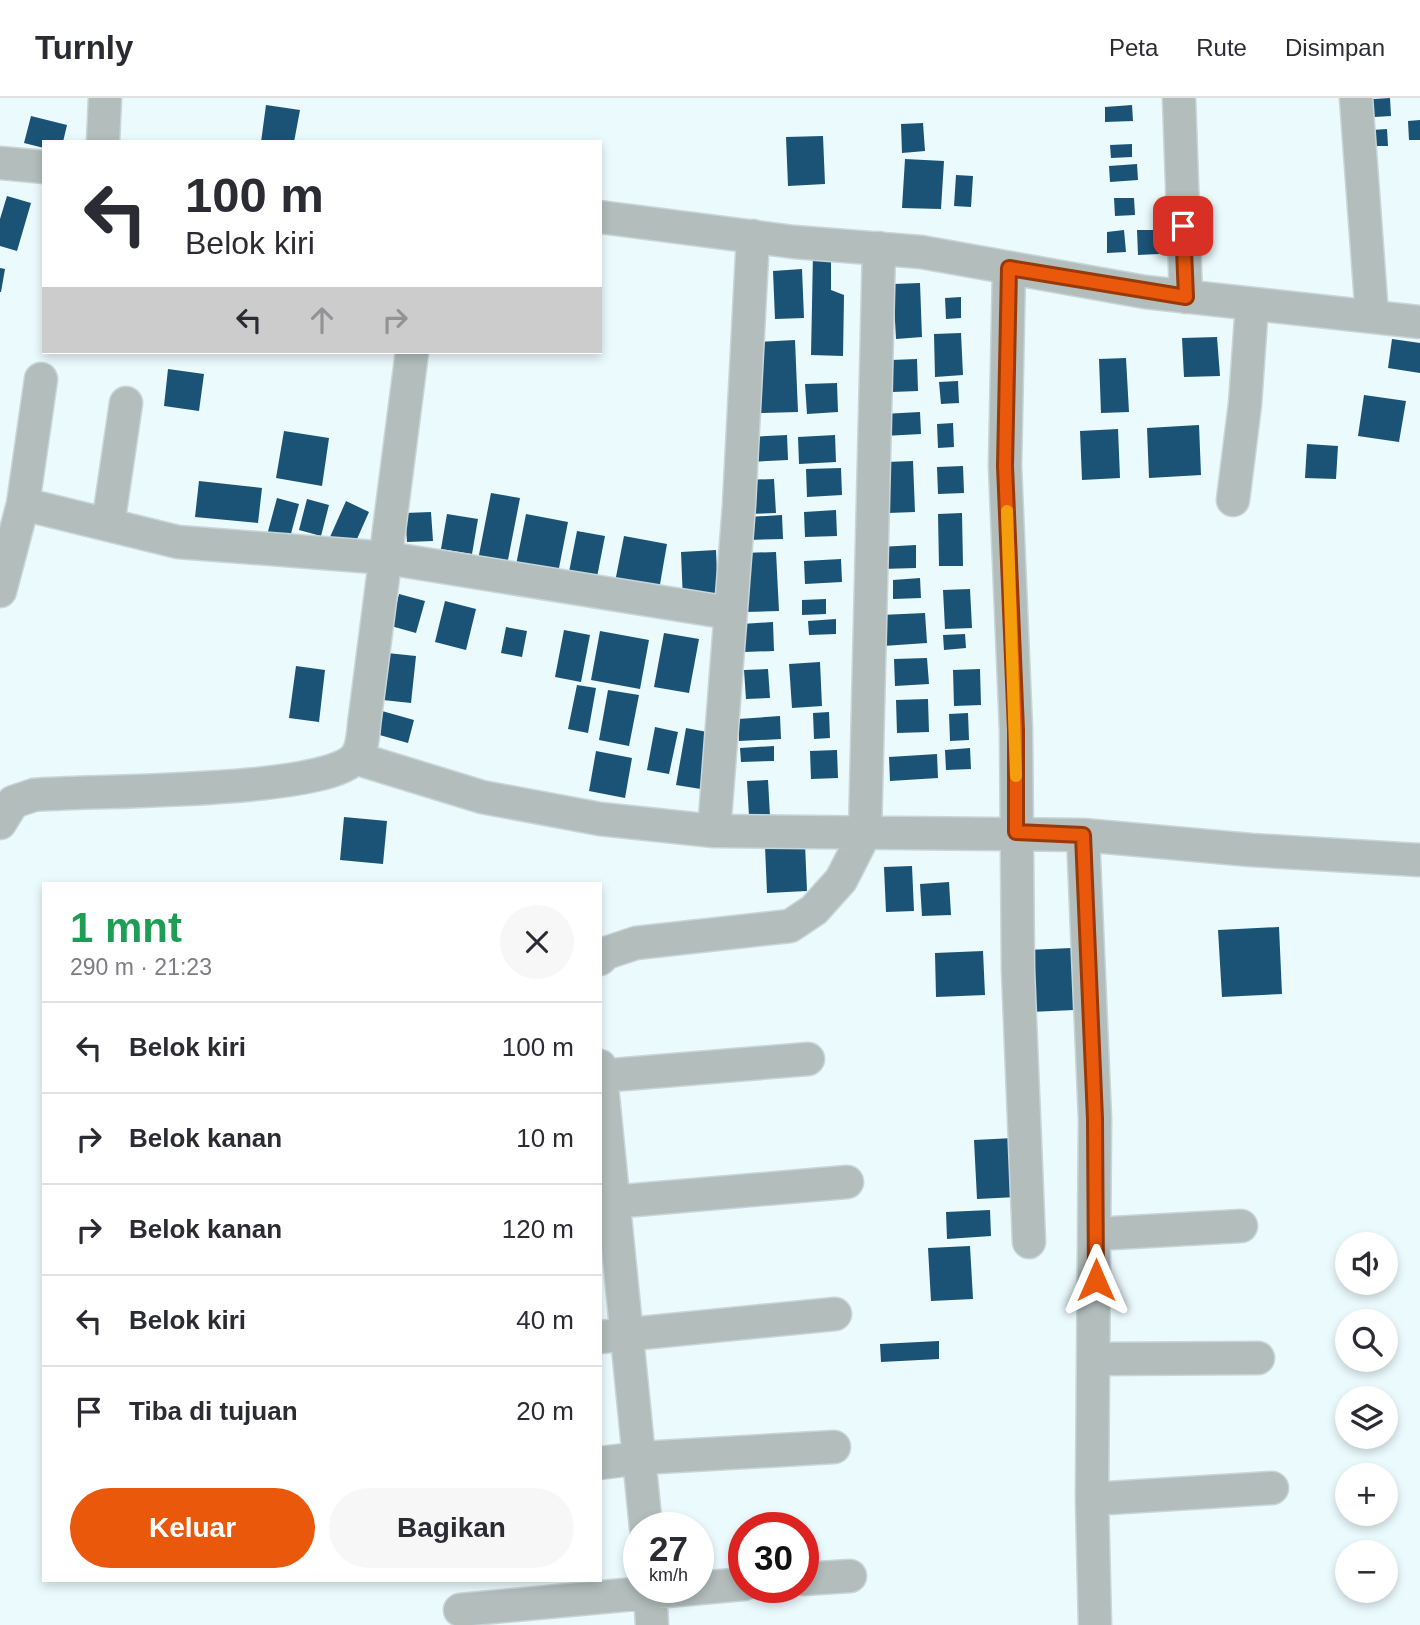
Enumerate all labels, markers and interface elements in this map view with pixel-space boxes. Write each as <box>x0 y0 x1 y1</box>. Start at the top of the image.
text: Turnly <box>35 29 133 66</box>
text: Peta <box>1109 34 1158 61</box>
text: Rute <box>1196 34 1247 61</box>
text: Disimpan <box>1285 34 1385 61</box>
icon: left <box>70 168 161 259</box>
text: 100 m <box>185 168 324 222</box>
pin <box>1153 196 1213 256</box>
icon: arrive <box>1164 207 1202 245</box>
text: Belok kiri <box>185 225 315 261</box>
icon: left <box>230 301 268 339</box>
icon: ahead <box>303 301 341 339</box>
icon: right <box>376 301 414 339</box>
text: 1 mnt <box>70 904 182 951</box>
button: close <box>500 905 574 979</box>
text: 290 m · 21:23 <box>70 954 212 980</box>
icon: left <box>70 1029 108 1067</box>
text: Belok kiri <box>129 1032 246 1062</box>
text: 100 m <box>502 1032 574 1062</box>
icon: right <box>70 1120 108 1158</box>
text: Belok kanan <box>129 1123 282 1153</box>
text: 10 m <box>516 1123 574 1153</box>
icon: right <box>70 1211 108 1249</box>
text: Belok kanan <box>129 1214 282 1244</box>
text: 120 m <box>502 1214 574 1244</box>
map controls <box>1335 1232 1398 1603</box>
button: sound <box>1335 1232 1398 1295</box>
position arrow <box>1059 1243 1133 1317</box>
icon: left <box>70 1302 108 1340</box>
text: Belok kiri <box>129 1305 246 1335</box>
text: 40 m <box>516 1305 574 1335</box>
button: search <box>1335 1309 1398 1372</box>
button: layers <box>1335 1386 1398 1449</box>
icon: arrive <box>70 1393 108 1431</box>
text: Tiba di tujuan <box>129 1396 298 1426</box>
text: 20 m <box>516 1396 574 1426</box>
button: + <box>1335 1463 1398 1526</box>
button: Keluar <box>70 1488 315 1568</box>
button: Bagikan <box>329 1488 574 1568</box>
speed limit sign: 30 <box>728 1512 819 1603</box>
text: 27 <box>649 1529 688 1568</box>
button: − <box>1335 1540 1398 1603</box>
text: km/h <box>649 1565 688 1585</box>

